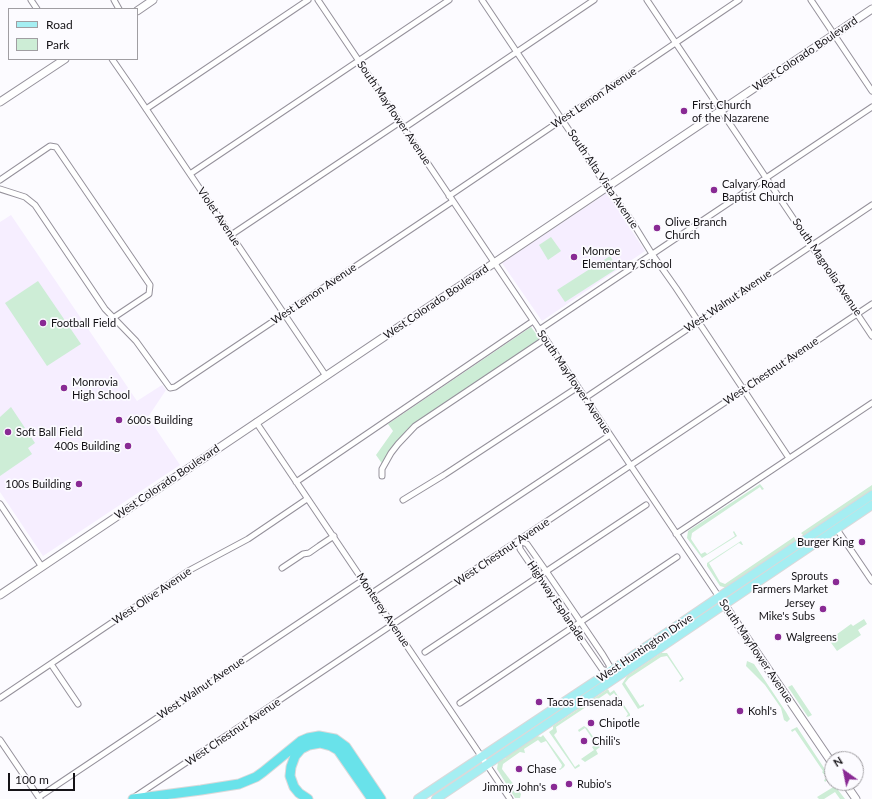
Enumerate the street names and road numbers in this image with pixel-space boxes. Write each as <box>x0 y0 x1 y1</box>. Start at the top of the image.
street label: West Colorado Boulevard <box>750 14 860 94</box>
street label: South Mayflower Avenue <box>354 59 434 167</box>
street label: West Lemon Avenue <box>549 65 639 131</box>
street label: South Alta Vista Avenue <box>565 127 641 231</box>
street label: Violet Avenue <box>195 185 243 249</box>
street label: South Magnolia Avenue <box>789 216 865 318</box>
street label: West Lemon Avenue <box>269 261 359 327</box>
street label: West Colorado Boulevard <box>381 262 491 342</box>
street label: West Walnut Avenue <box>682 267 774 335</box>
street label: South Mayflower Avenue <box>534 328 614 436</box>
street label: West Chestnut Avenue <box>721 334 821 408</box>
street label: West Colorado Boulevard <box>112 442 222 522</box>
street label: West Chestnut Avenue <box>452 515 552 589</box>
street label: Highway Esplanade <box>524 558 588 644</box>
street label: West Olive Avenue <box>110 565 194 627</box>
street label: Monterey Avenue <box>353 570 413 650</box>
street label: South Mayflower Avenue <box>716 597 796 705</box>
street label: West Huntington Drive <box>595 611 695 685</box>
street label: West Walnut Avenue <box>155 654 247 722</box>
street label: West Chestnut Avenue <box>183 695 283 769</box>

